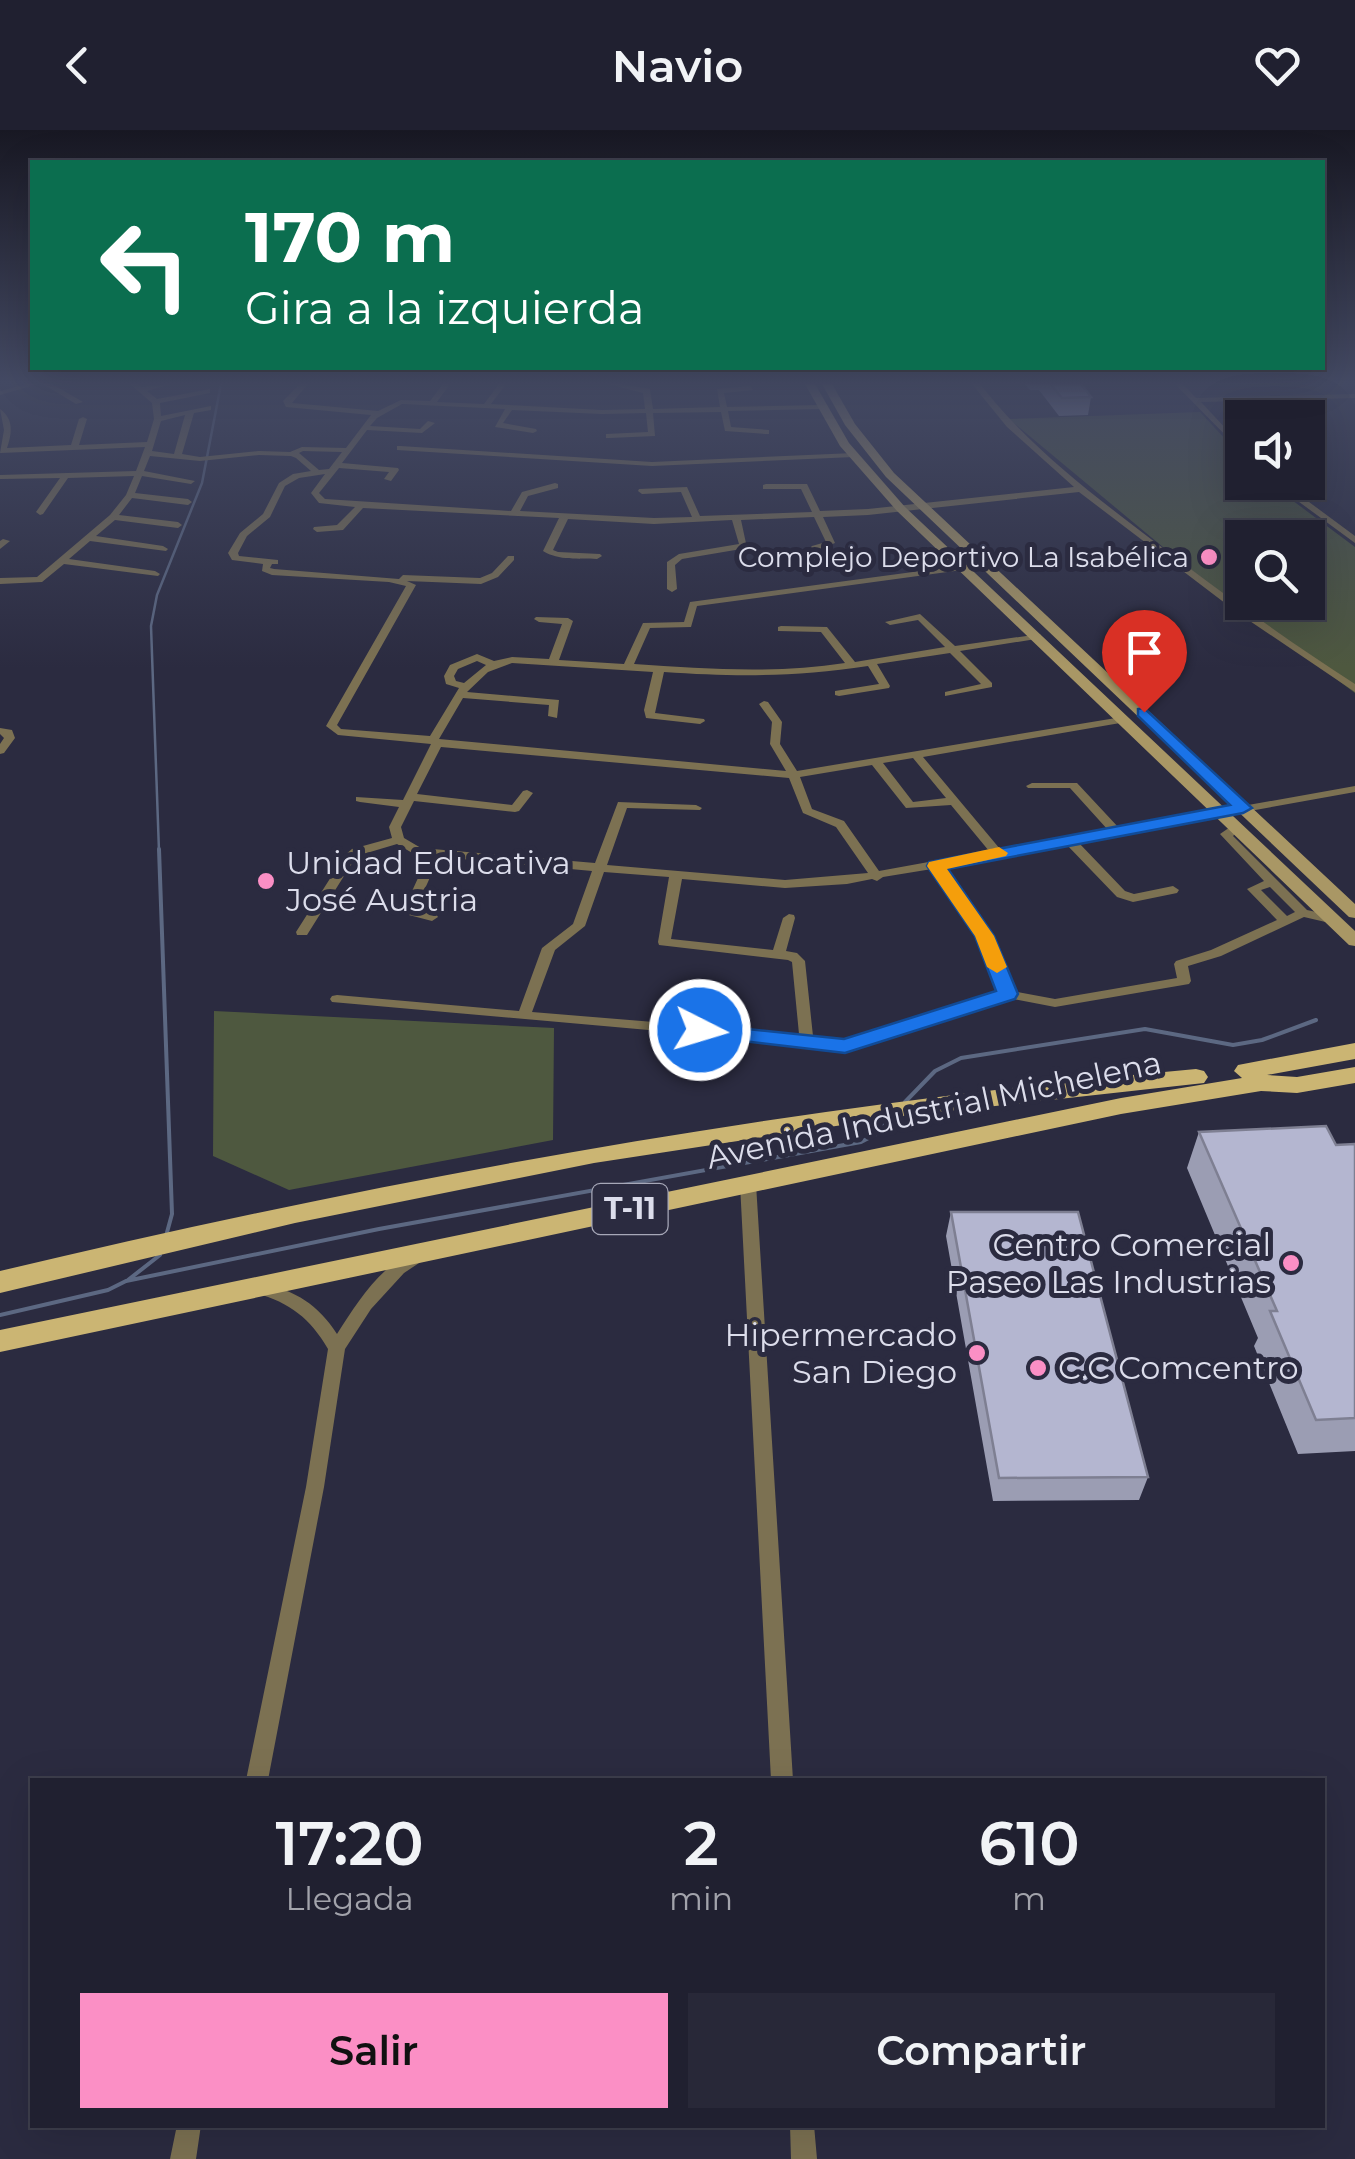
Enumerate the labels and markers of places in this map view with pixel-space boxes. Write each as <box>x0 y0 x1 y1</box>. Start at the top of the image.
place label: Complejo Deportivo La Isabélica <box>738 540 1189 574</box>
marker: Complejo Deportivo La Isabélica <box>1198 546 1220 568</box>
pin <box>1102 610 1187 713</box>
place label: Unidad Educativa José Austria <box>285 843 571 919</box>
marker: Unidad Educativa José Austria <box>255 870 277 892</box>
place label: Centro Comercial Paseo Las Industrias <box>946 1225 1271 1301</box>
marker: Centro Comercial Paseo Las Industrias <box>1280 1252 1302 1274</box>
place label: Hipermercado San Diego <box>724 1315 957 1391</box>
marker: Hipermercado San Diego <box>966 1342 988 1364</box>
place label: C.C Comcentro <box>1058 1348 1299 1387</box>
marker: C.C Comcentro <box>1027 1357 1049 1379</box>

